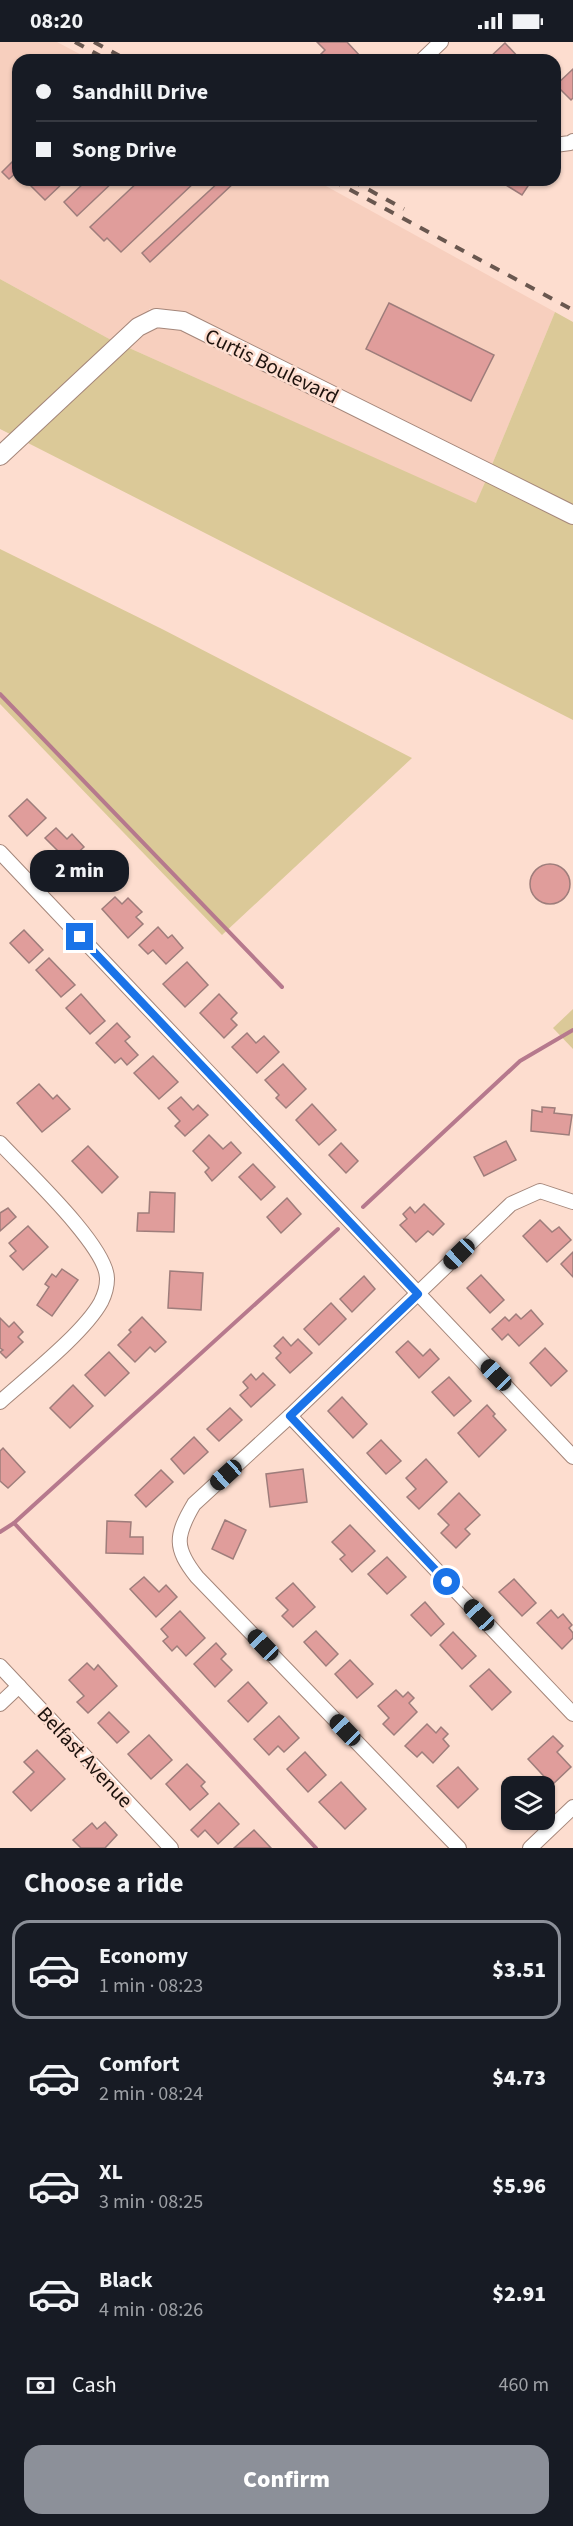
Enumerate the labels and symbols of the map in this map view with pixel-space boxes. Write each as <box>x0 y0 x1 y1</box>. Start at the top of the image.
street label: Curtis Boulevard <box>200 321 344 411</box>
callout: 2 min <box>31 850 130 892</box>
route end <box>66 923 93 950</box>
car <box>440 1235 478 1273</box>
car <box>477 1356 515 1394</box>
car <box>207 1456 245 1494</box>
route start <box>433 1568 460 1595</box>
car <box>460 1596 498 1634</box>
car <box>244 1626 282 1664</box>
street label: Belfast Avenue <box>30 1700 140 1814</box>
car <box>326 1711 364 1749</box>

